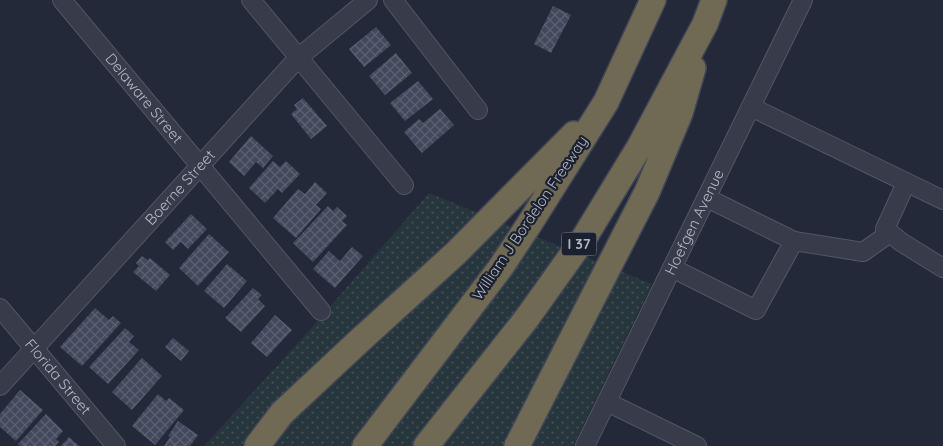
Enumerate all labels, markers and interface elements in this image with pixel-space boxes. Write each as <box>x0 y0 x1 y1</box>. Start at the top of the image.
street label: Delaware Street <box>101 49 187 147</box>
street label: William J Bordelon Freeway <box>467 132 592 303</box>
street label: Boerne Street <box>141 146 219 229</box>
street label: Hoefgen Avenue <box>660 166 728 278</box>
road number: I 37 <box>562 232 596 255</box>
street label: Florida Street <box>21 335 96 418</box>

